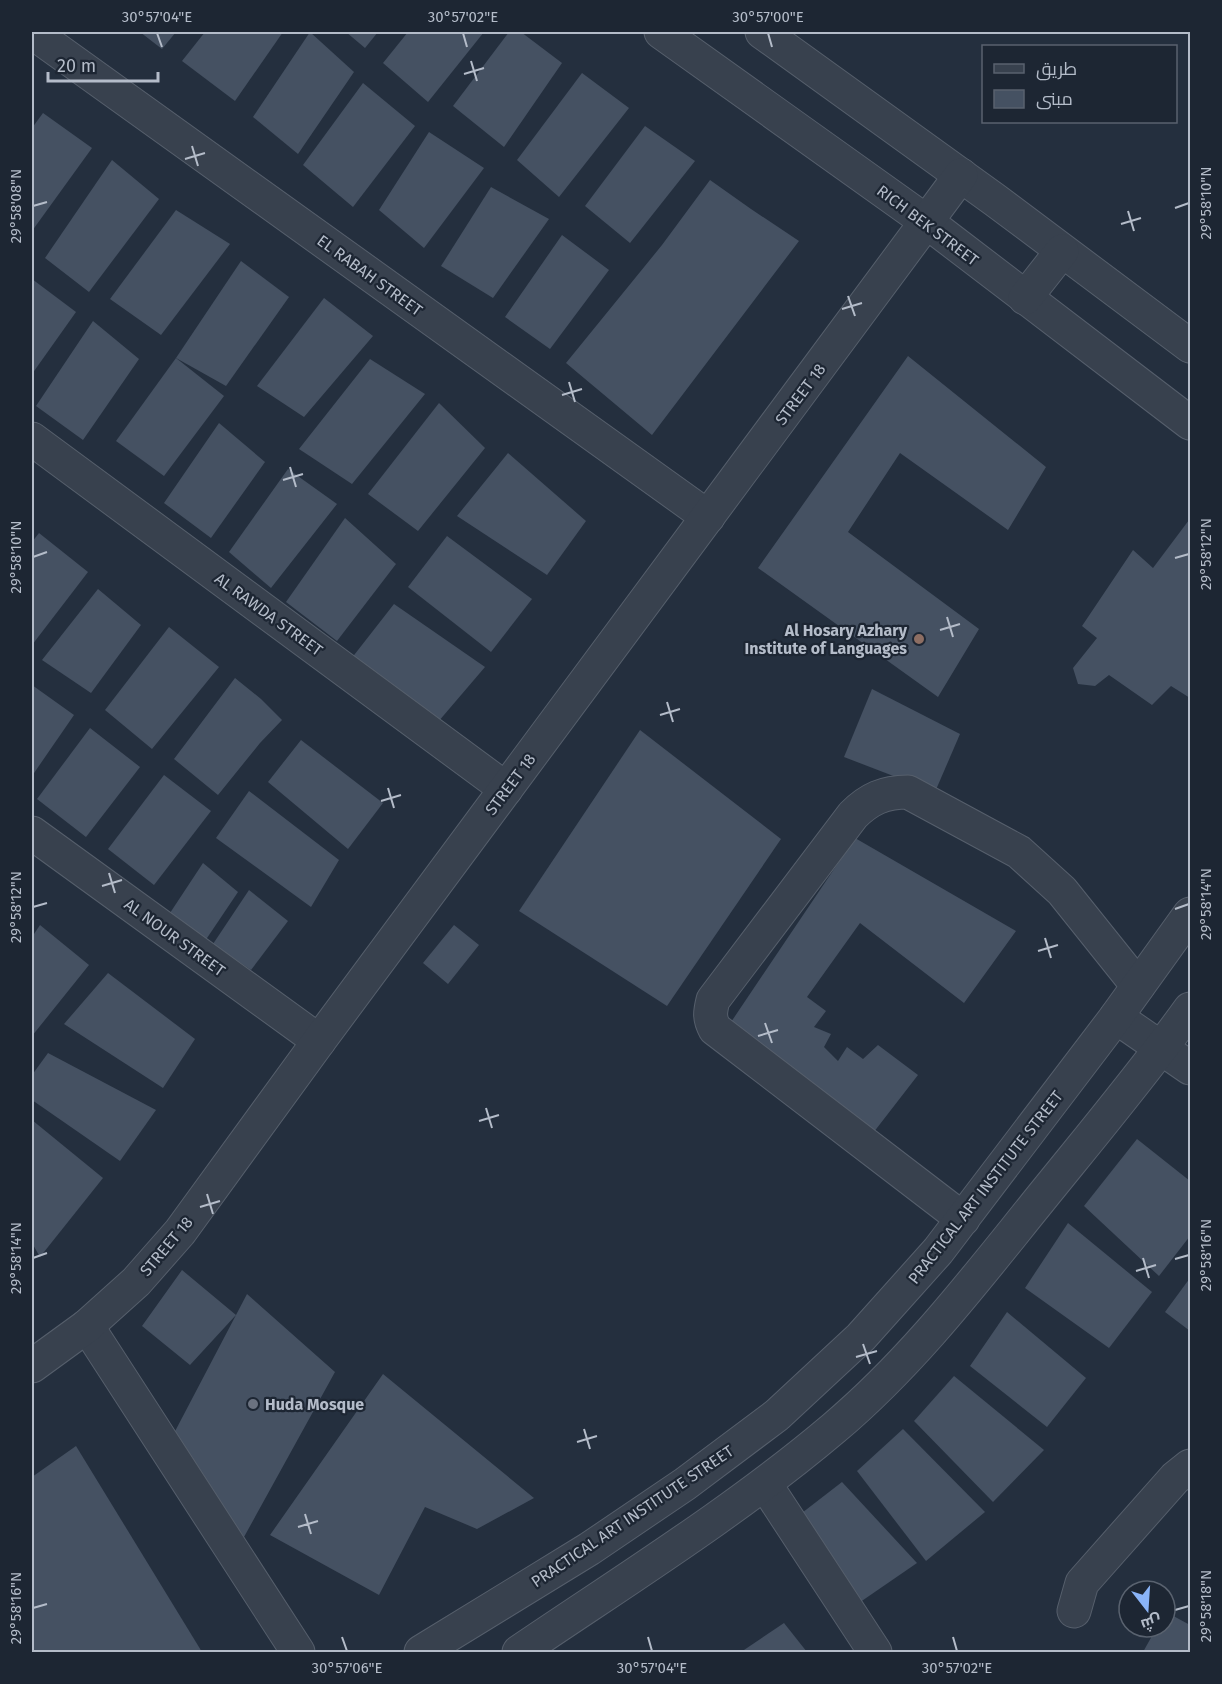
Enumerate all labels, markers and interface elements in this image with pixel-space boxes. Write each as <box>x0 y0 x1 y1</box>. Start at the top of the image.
text: 30°57'04"E <box>122 8 192 26</box>
text: 30°57'02"E <box>428 8 498 26</box>
text: 30°57'00"E <box>732 8 804 26</box>
scale bar <box>48 45 158 83</box>
legend <box>982 45 1177 123</box>
text: 20 m <box>57 55 96 77</box>
text: طريق <box>1036 58 1077 81</box>
text: مبنى <box>1036 88 1073 110</box>
text: 29°58'10"N <box>1197 167 1215 239</box>
text: 29°58'08"N <box>7 169 25 243</box>
street label: RICH BEK STREET <box>873 181 983 270</box>
street label: EL RABAH STREET <box>313 231 427 320</box>
street label: STREET 18 <box>771 360 830 429</box>
text: 29°58'12"N <box>1197 518 1215 590</box>
text: 29°58'10"N <box>7 521 25 593</box>
street label: AL RAWDA STREET <box>211 569 327 660</box>
place label: Al Hosary Azhary Institute of Languages <box>745 621 908 658</box>
marker: Al Hosary Azhary Institute of Languages <box>912 632 926 646</box>
street label: STREET 18 <box>481 750 540 819</box>
text: 29°58'14"N <box>1197 868 1215 940</box>
text: 29°58'12"N <box>7 871 25 943</box>
street label: AL NOUR STREET <box>121 895 229 981</box>
street label: PRACTICAL ART INSTITUTE STREET <box>904 1086 1067 1288</box>
street label: STREET 18 <box>136 1213 197 1280</box>
text: 29°58'16"N <box>1197 1219 1215 1291</box>
text: 29°58'14"N <box>7 1222 25 1294</box>
place label: Huda Mosque <box>265 1395 364 1414</box>
marker: Huda Mosque <box>246 1397 260 1411</box>
street label: PRACTICAL ART INSTITUTE STREET <box>528 1441 738 1591</box>
text: 29°58'18"N <box>1197 1570 1215 1642</box>
text: 29°58'16"N <box>7 1572 25 1644</box>
north arrow <box>1117 1579 1177 1639</box>
text: ش <box>1139 1611 1164 1635</box>
text: 30°57'06"E <box>312 1659 382 1677</box>
text: 30°57'04"E <box>617 1659 687 1677</box>
text: 30°57'02"E <box>922 1659 992 1677</box>

